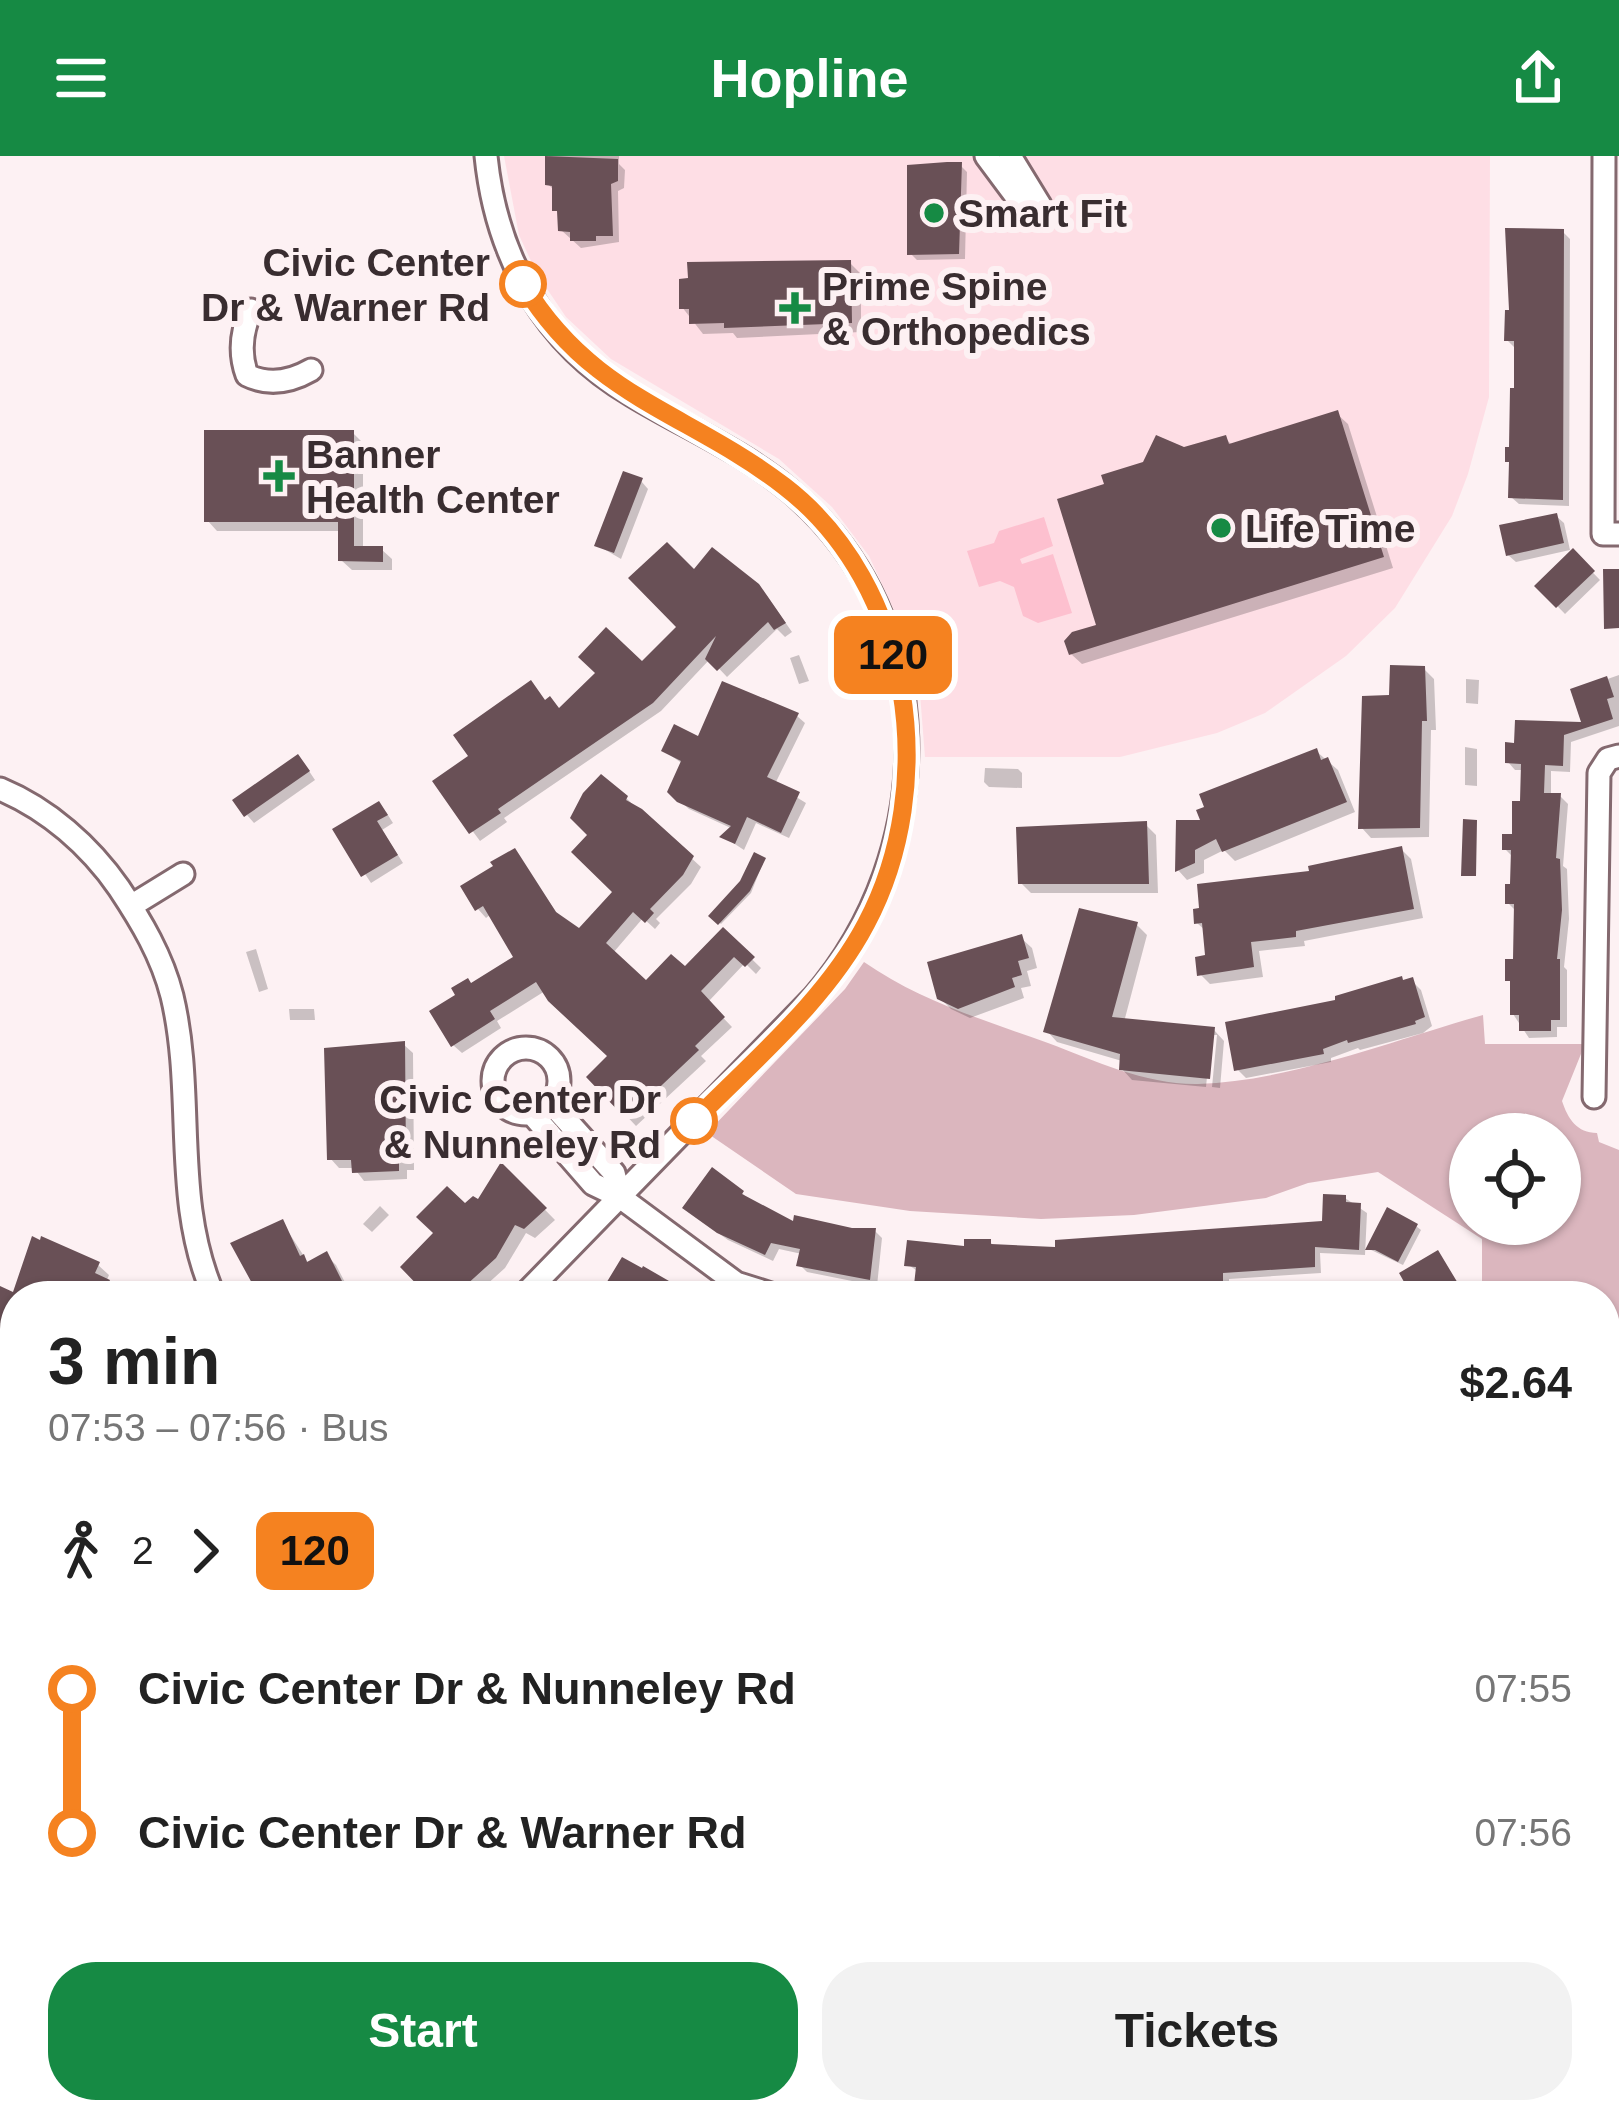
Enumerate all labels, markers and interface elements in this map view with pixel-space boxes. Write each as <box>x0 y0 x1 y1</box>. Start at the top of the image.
icon: menu <box>48 45 114 111</box>
icon: share <box>1505 45 1571 111</box>
text: Hopline <box>711 48 909 108</box>
place label: Smart Fit <box>958 192 1127 235</box>
marker: Smart Fit <box>921 200 947 226</box>
place label: Civic Center Dr & Warner Rd <box>201 241 490 329</box>
marker: Civic Center Dr & Warner Rd <box>501 262 545 306</box>
place label: Prime Spine & Orthopedics <box>822 265 1091 353</box>
marker: Prime Spine & Orthopedics <box>779 292 811 324</box>
place label: Banner Health Center <box>306 433 560 521</box>
marker: Banner Health Center <box>263 460 295 492</box>
place label: Life Time <box>1245 507 1416 550</box>
marker: Life Time <box>1208 515 1234 541</box>
line badge: 120 <box>824 616 962 694</box>
text: 120 <box>858 631 928 678</box>
place label: Civic Center Dr & Nunneley Rd <box>379 1078 661 1166</box>
marker: Civic Center Dr & Nunneley Rd <box>672 1099 716 1143</box>
map controls <box>1449 1113 1581 1245</box>
button: locate <box>1449 1113 1581 1245</box>
text: 3 min <box>48 1324 220 1398</box>
text: $2.64 <box>1459 1357 1572 1408</box>
text: 07:53 – 07:56 · Bus <box>48 1406 388 1449</box>
icon: walk <box>48 1518 114 1584</box>
icon: forward <box>172 1518 238 1584</box>
text: 120 <box>280 1527 350 1574</box>
text: 2 <box>132 1529 154 1572</box>
text: Civic Center Dr & Nunneley Rd <box>138 1663 796 1714</box>
text: 07:55 <box>1474 1667 1572 1710</box>
text: Civic Center Dr & Warner Rd <box>138 1807 746 1858</box>
text: 07:56 <box>1474 1811 1572 1854</box>
button: Start <box>48 1962 798 2100</box>
button: Tickets <box>822 1962 1572 2100</box>

